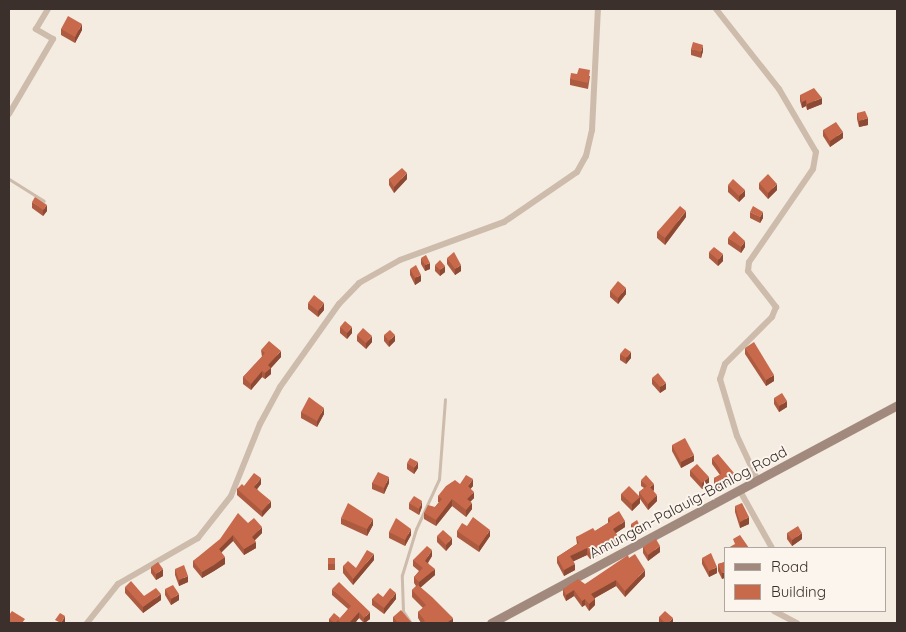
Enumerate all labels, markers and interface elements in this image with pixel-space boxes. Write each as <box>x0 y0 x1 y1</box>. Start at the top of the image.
street label: Amungan-Palauig-Banlog Road <box>586 442 790 562</box>
legend <box>724 547 886 612</box>
text: Road <box>771 557 808 576</box>
text: Building <box>771 582 826 601</box>

